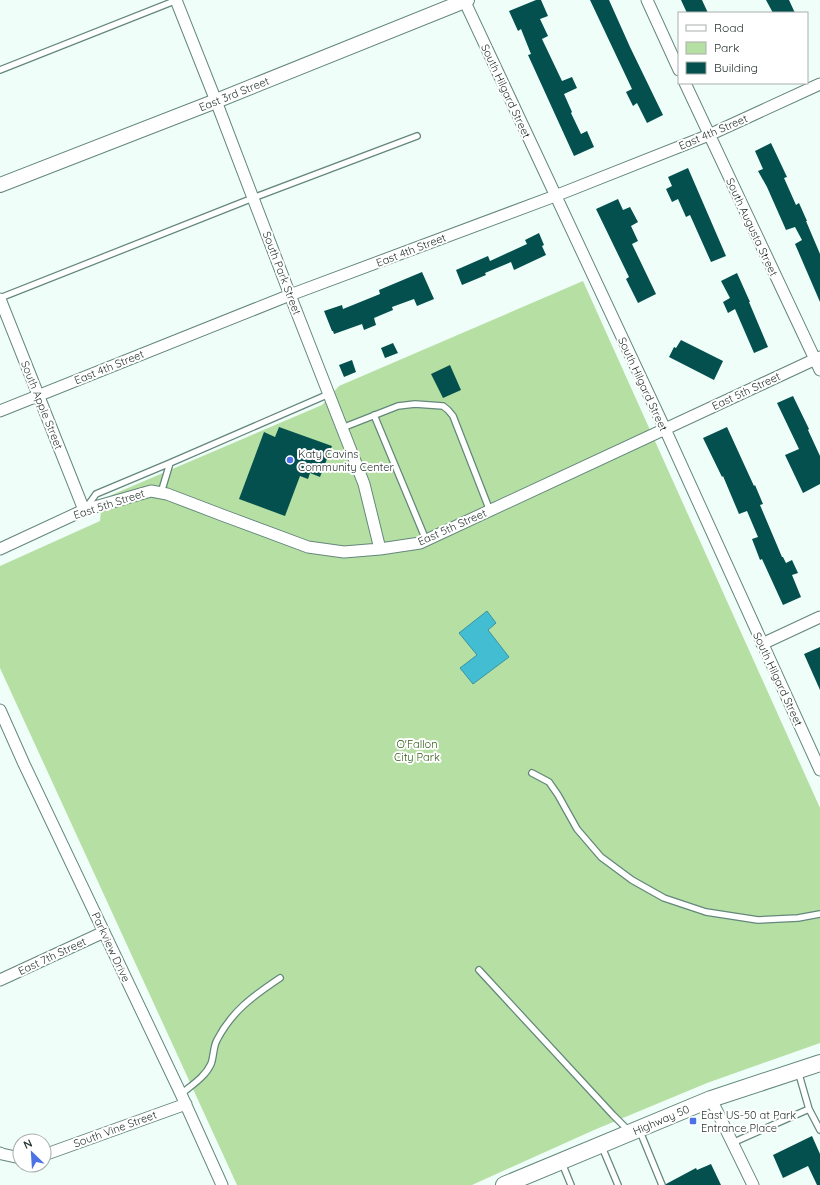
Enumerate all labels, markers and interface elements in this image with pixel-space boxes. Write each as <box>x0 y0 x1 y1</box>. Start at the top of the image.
legend <box>678 12 808 84</box>
text: Road <box>714 20 744 35</box>
text: Park <box>714 40 739 55</box>
street label: South Hilgard Street <box>478 42 534 140</box>
text: Building <box>714 60 758 75</box>
street label: East 3rd Street <box>197 73 271 114</box>
street label: East 4th Street <box>676 111 750 153</box>
street label: South Augusta Street <box>723 176 781 279</box>
street label: South Park Street <box>260 229 304 317</box>
street label: East 4th Street <box>374 230 448 270</box>
street label: South Hilgard Street <box>615 335 671 433</box>
street label: East 4th Street <box>72 347 146 387</box>
street label: South Apple Street <box>18 359 66 452</box>
street label: East 5th Street <box>710 369 783 413</box>
place label: Katy Cavins Community Center <box>298 447 394 474</box>
marker: Katy Cavins Community Center <box>285 455 295 465</box>
street label: East 5th Street <box>72 486 147 522</box>
street label: East 5th Street <box>415 505 489 548</box>
street label: South Hilgard Street <box>750 630 806 728</box>
park label: O'Fallon City Park <box>394 737 440 764</box>
street label: Parkview Drive <box>89 910 133 984</box>
street label: East 7th Street <box>16 934 89 978</box>
street label: Highway 50 <box>631 1102 691 1138</box>
street label: South Vine Street <box>72 1107 159 1151</box>
place label: East US-50 at Park Entrance Place <box>701 1108 796 1135</box>
marker: East US-50 at Park Entrance Place <box>688 1116 698 1126</box>
north arrow <box>12 1133 52 1173</box>
text: N <box>21 1136 34 1152</box>

